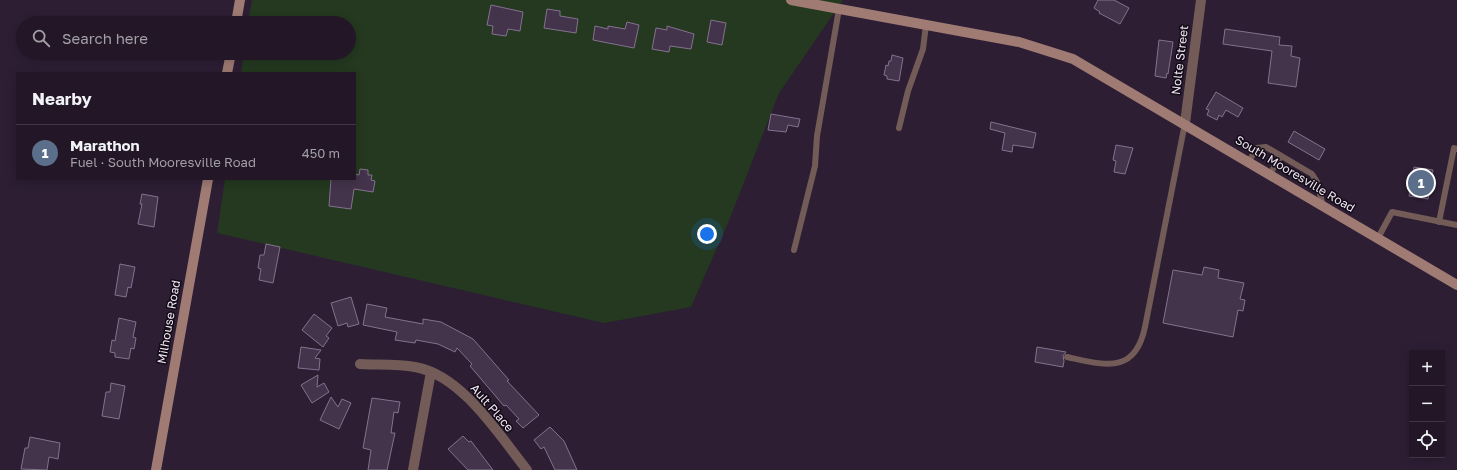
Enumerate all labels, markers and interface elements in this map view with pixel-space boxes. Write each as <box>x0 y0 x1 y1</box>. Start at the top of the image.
search box <box>16 16 356 60</box>
street label: Nolte Street <box>1168 24 1191 96</box>
icon: search <box>30 27 52 49</box>
text: Search here <box>62 29 148 47</box>
text: Nearby <box>32 88 92 109</box>
street label: South Mooresville Road <box>1233 132 1358 215</box>
text: Marathon <box>70 136 140 154</box>
text: 1 <box>42 145 48 161</box>
text: 450 m <box>302 145 340 161</box>
text: Fuel · South Mooresville Road <box>70 154 256 170</box>
pin: 1 <box>1408 168 1434 198</box>
your location <box>697 224 717 244</box>
street label: Milhouse Road <box>154 279 183 365</box>
map controls <box>1409 350 1445 458</box>
button: + <box>1409 350 1445 386</box>
street label: Ault Place <box>468 381 517 435</box>
button: − <box>1409 386 1445 422</box>
button: locate <box>1409 422 1445 458</box>

